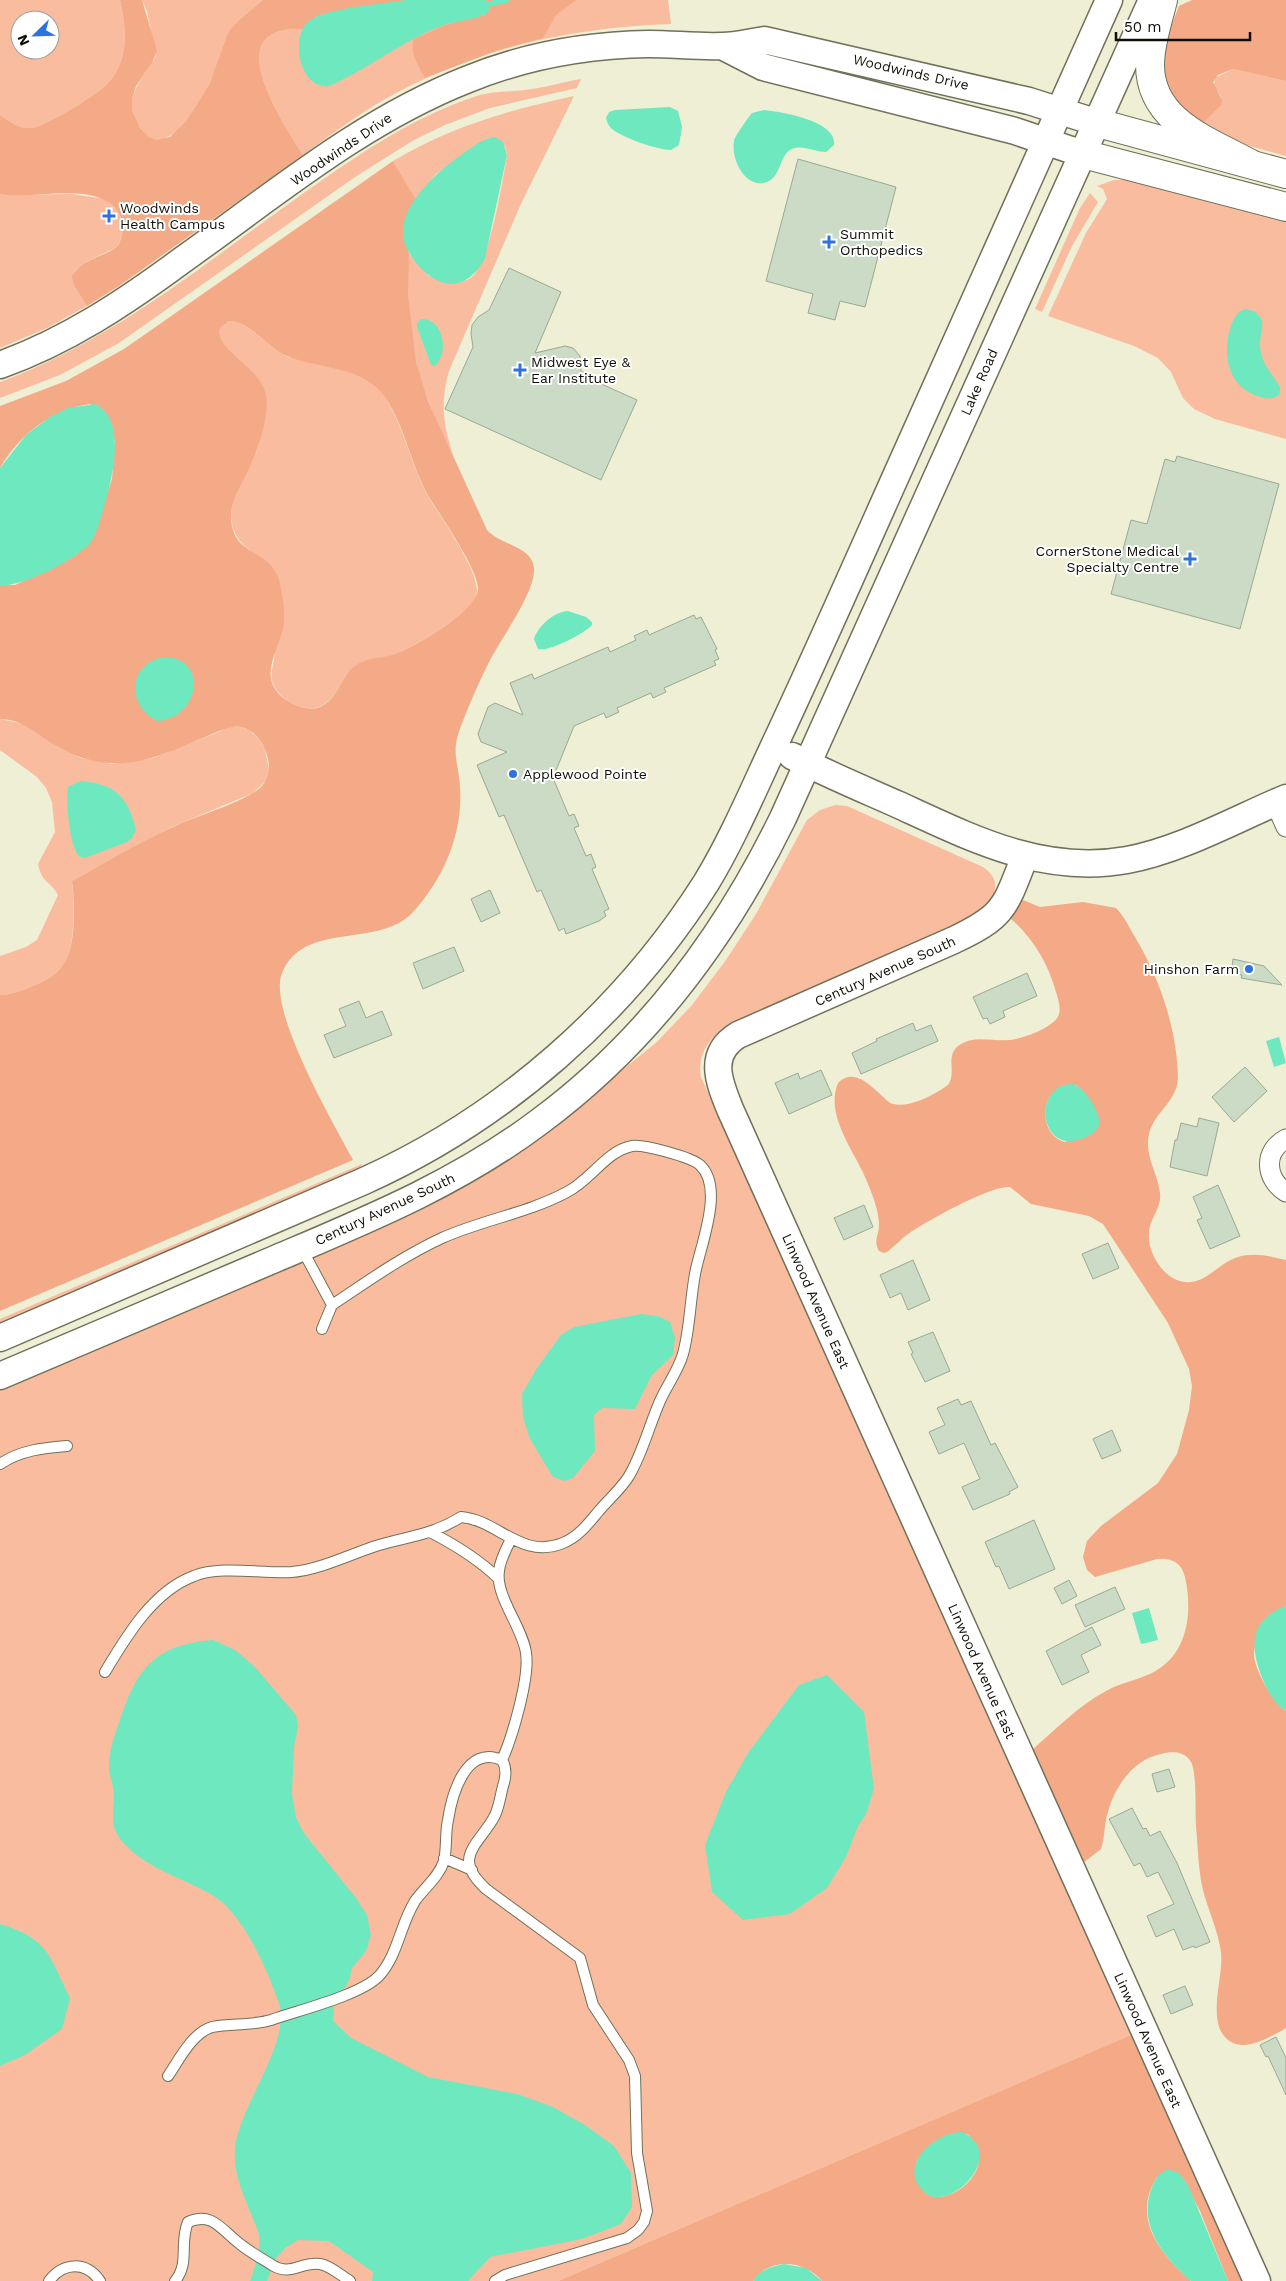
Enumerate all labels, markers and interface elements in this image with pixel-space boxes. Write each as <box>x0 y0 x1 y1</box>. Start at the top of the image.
north arrow <box>10 10 60 60</box>
scale bar <box>1116 10 1250 42</box>
text: 50 m <box>1124 18 1161 36</box>
text: N <box>14 32 32 48</box>
street label: Woodwinds Drive <box>852 51 970 93</box>
street label: Woodwinds Drive <box>287 109 395 189</box>
place label: Woodwinds Health Campus <box>120 200 225 232</box>
marker: Woodwinds Health Campus <box>102 209 116 223</box>
place label: Summit Orthopedics <box>840 226 923 258</box>
marker: Summit Orthopedics <box>822 235 836 249</box>
street label: Lake Road <box>957 346 1001 418</box>
place label: Midwest Eye & Ear Institute <box>531 354 631 386</box>
marker: Midwest Eye & Ear Institute <box>513 363 527 377</box>
place label: CornerStone Medical Specialty Centre <box>1036 543 1180 575</box>
marker: CornerStone Medical Specialty Centre <box>1183 552 1197 566</box>
place label: Applewood Pointe <box>523 766 647 782</box>
marker: Applewood Pointe <box>507 768 519 780</box>
street label: Century Avenue South <box>812 933 958 1009</box>
place label: Hinshon Farm <box>1144 961 1239 977</box>
marker: Hinshon Farm <box>1243 963 1255 975</box>
street label: Century Avenue South <box>313 1170 457 1248</box>
street label: Linwood Avenue East <box>779 1231 853 1371</box>
street label: Linwood Avenue East <box>945 1601 1019 1741</box>
street label: Linwood Avenue East <box>1111 1970 1185 2110</box>

